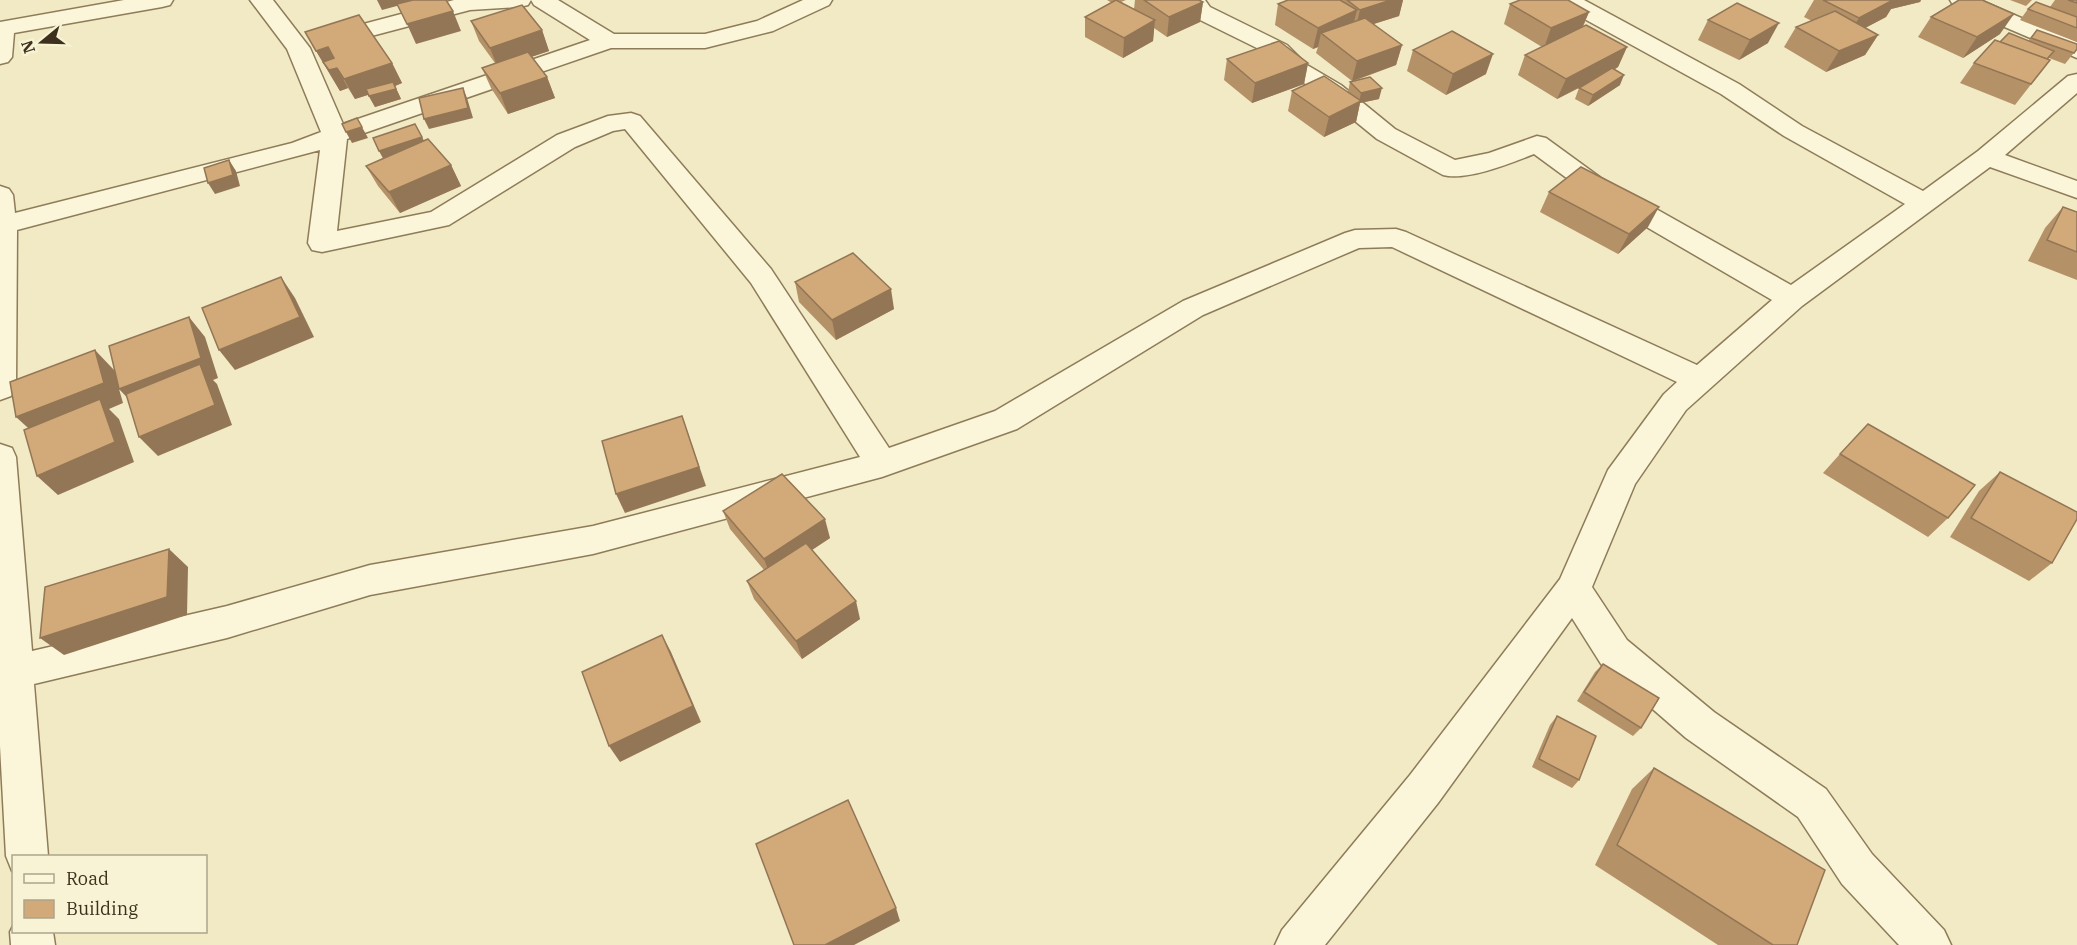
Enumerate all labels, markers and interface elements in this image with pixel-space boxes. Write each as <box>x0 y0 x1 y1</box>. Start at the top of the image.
north arrow <box>12 12 72 72</box>
text: N <box>16 38 39 56</box>
legend <box>12 855 207 933</box>
text: Road <box>66 867 109 890</box>
text: Building <box>66 897 138 920</box>

